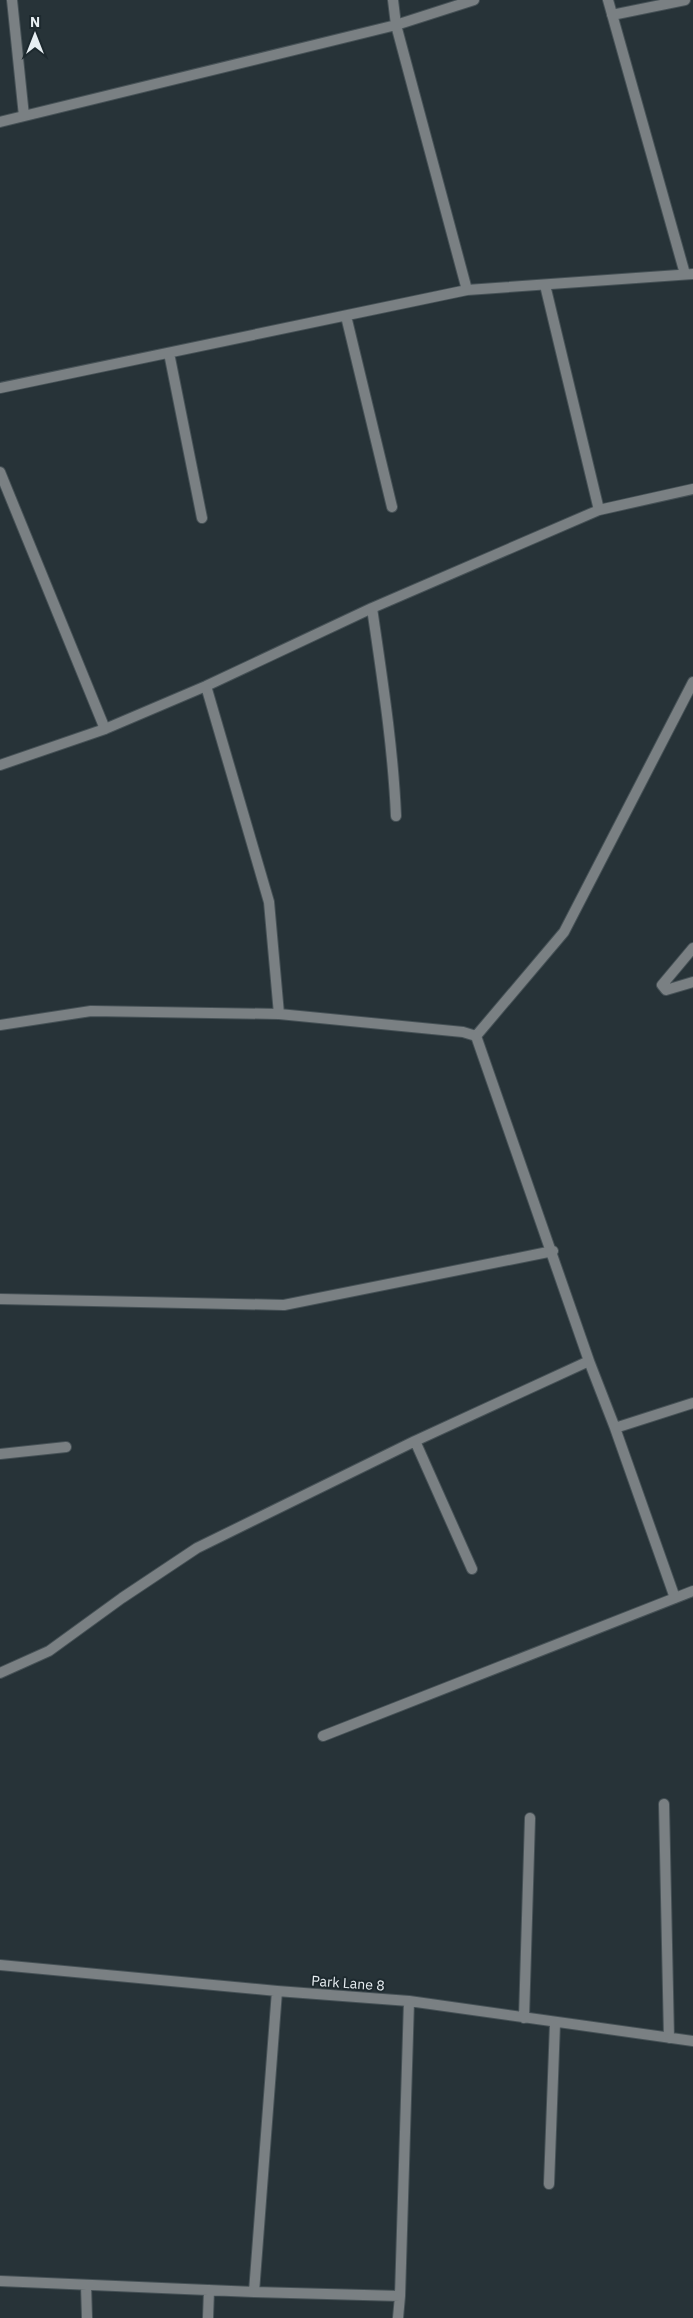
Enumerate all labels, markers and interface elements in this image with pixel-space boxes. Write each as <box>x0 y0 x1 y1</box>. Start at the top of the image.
north arrow <box>10 10 60 60</box>
text: N <box>30 13 40 31</box>
street label: Park Lane 8 <box>311 1971 385 1995</box>

